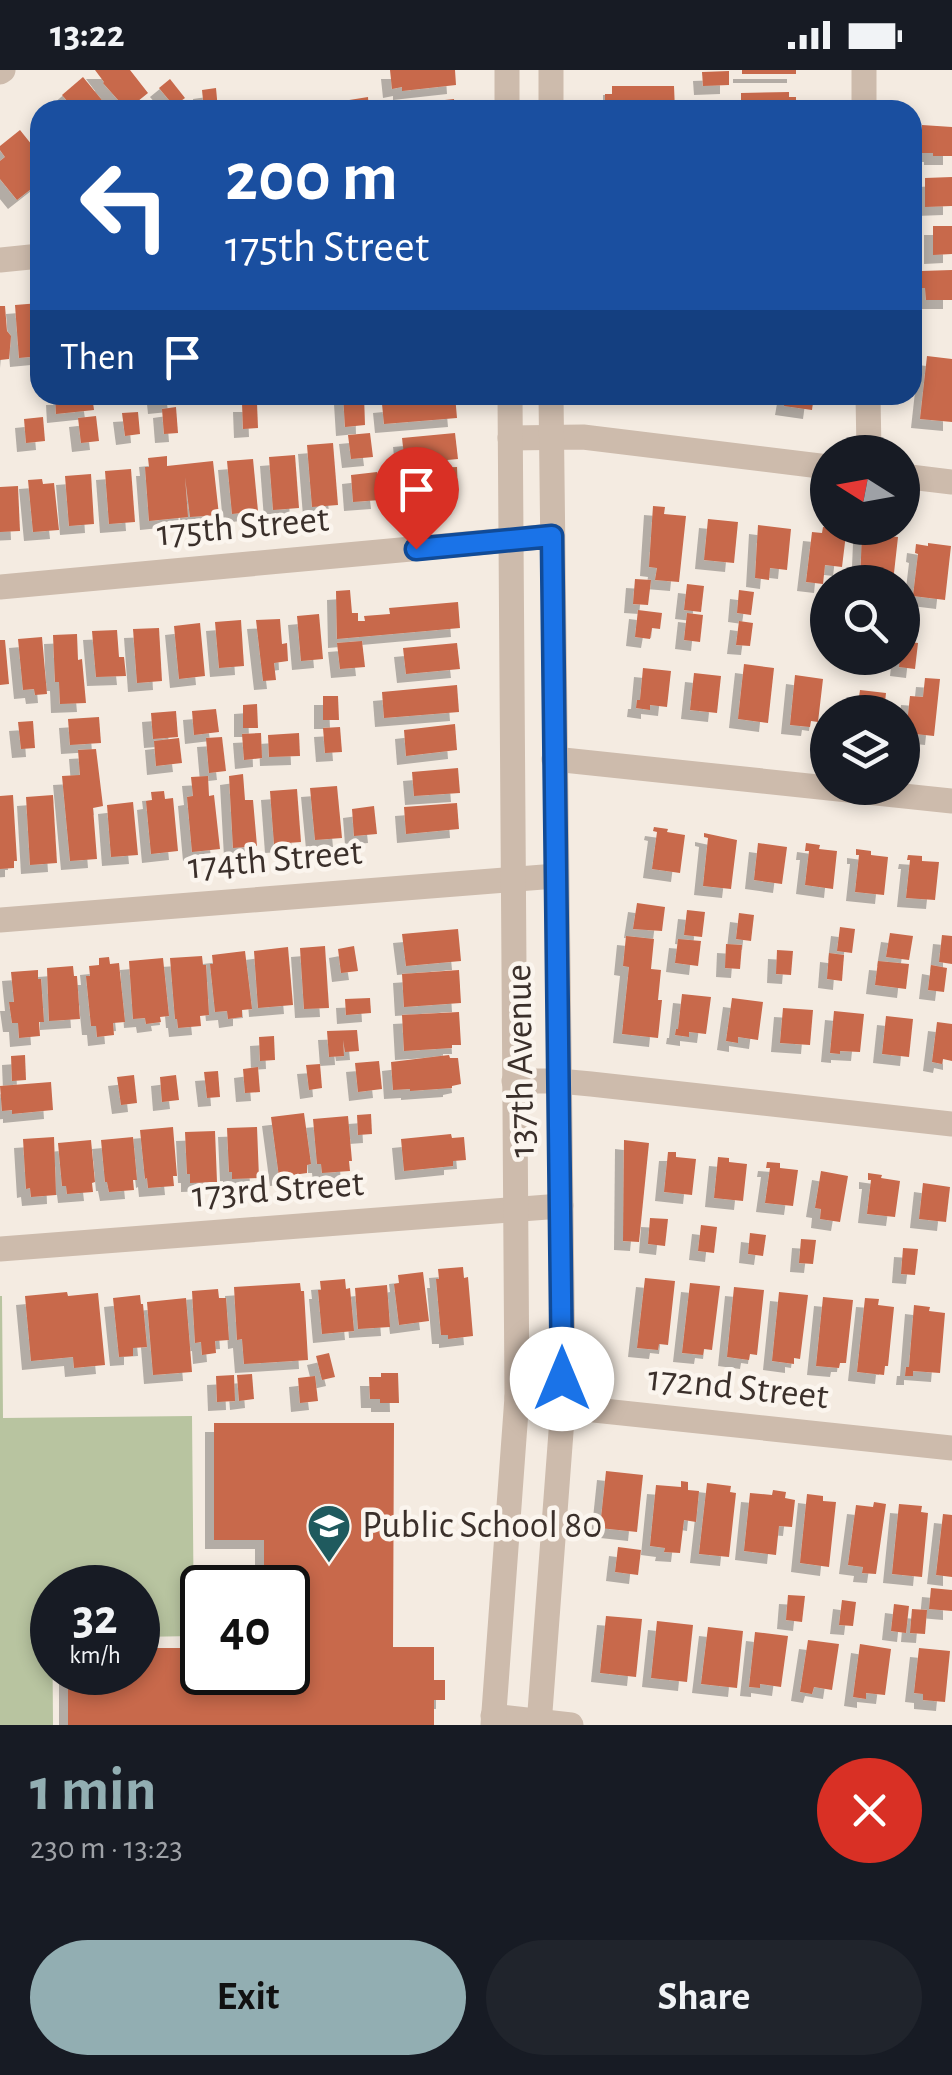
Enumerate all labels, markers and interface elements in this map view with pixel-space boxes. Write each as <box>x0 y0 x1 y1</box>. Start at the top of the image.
text: 13:22 <box>50 16 125 54</box>
icon: left <box>60 140 190 270</box>
text: 200 m <box>225 143 398 213</box>
text: 175th Street <box>225 225 429 270</box>
icon: arrive <box>155 330 210 385</box>
text: Then <box>60 339 135 377</box>
north arrow <box>810 435 920 545</box>
map controls <box>810 435 920 805</box>
pin <box>374 447 459 550</box>
icon: arrive <box>389 462 444 517</box>
street label: 175th Street <box>155 501 331 553</box>
button: search <box>810 565 920 675</box>
button: layers <box>810 695 920 805</box>
street label: 174th Street <box>186 833 364 887</box>
street label: 137th Avenue <box>500 964 542 1158</box>
street label: 173rd Street <box>191 1165 365 1215</box>
position arrow <box>510 1327 614 1431</box>
street label: 172nd Street <box>646 1360 830 1416</box>
school or university icon: Public School 80 <box>306 1503 352 1564</box>
place label: Public School 80 <box>362 1507 602 1545</box>
speed limit sign: 40 <box>180 1565 310 1695</box>
text: 32 <box>72 1593 118 1643</box>
text: km/h <box>69 1643 121 1668</box>
button: close <box>817 1758 922 1863</box>
text: 1 min <box>30 1761 156 1821</box>
text: 230 m · 13:23 <box>30 1832 183 1864</box>
button: Exit <box>30 1940 466 2055</box>
button: Share <box>486 1940 922 2055</box>

